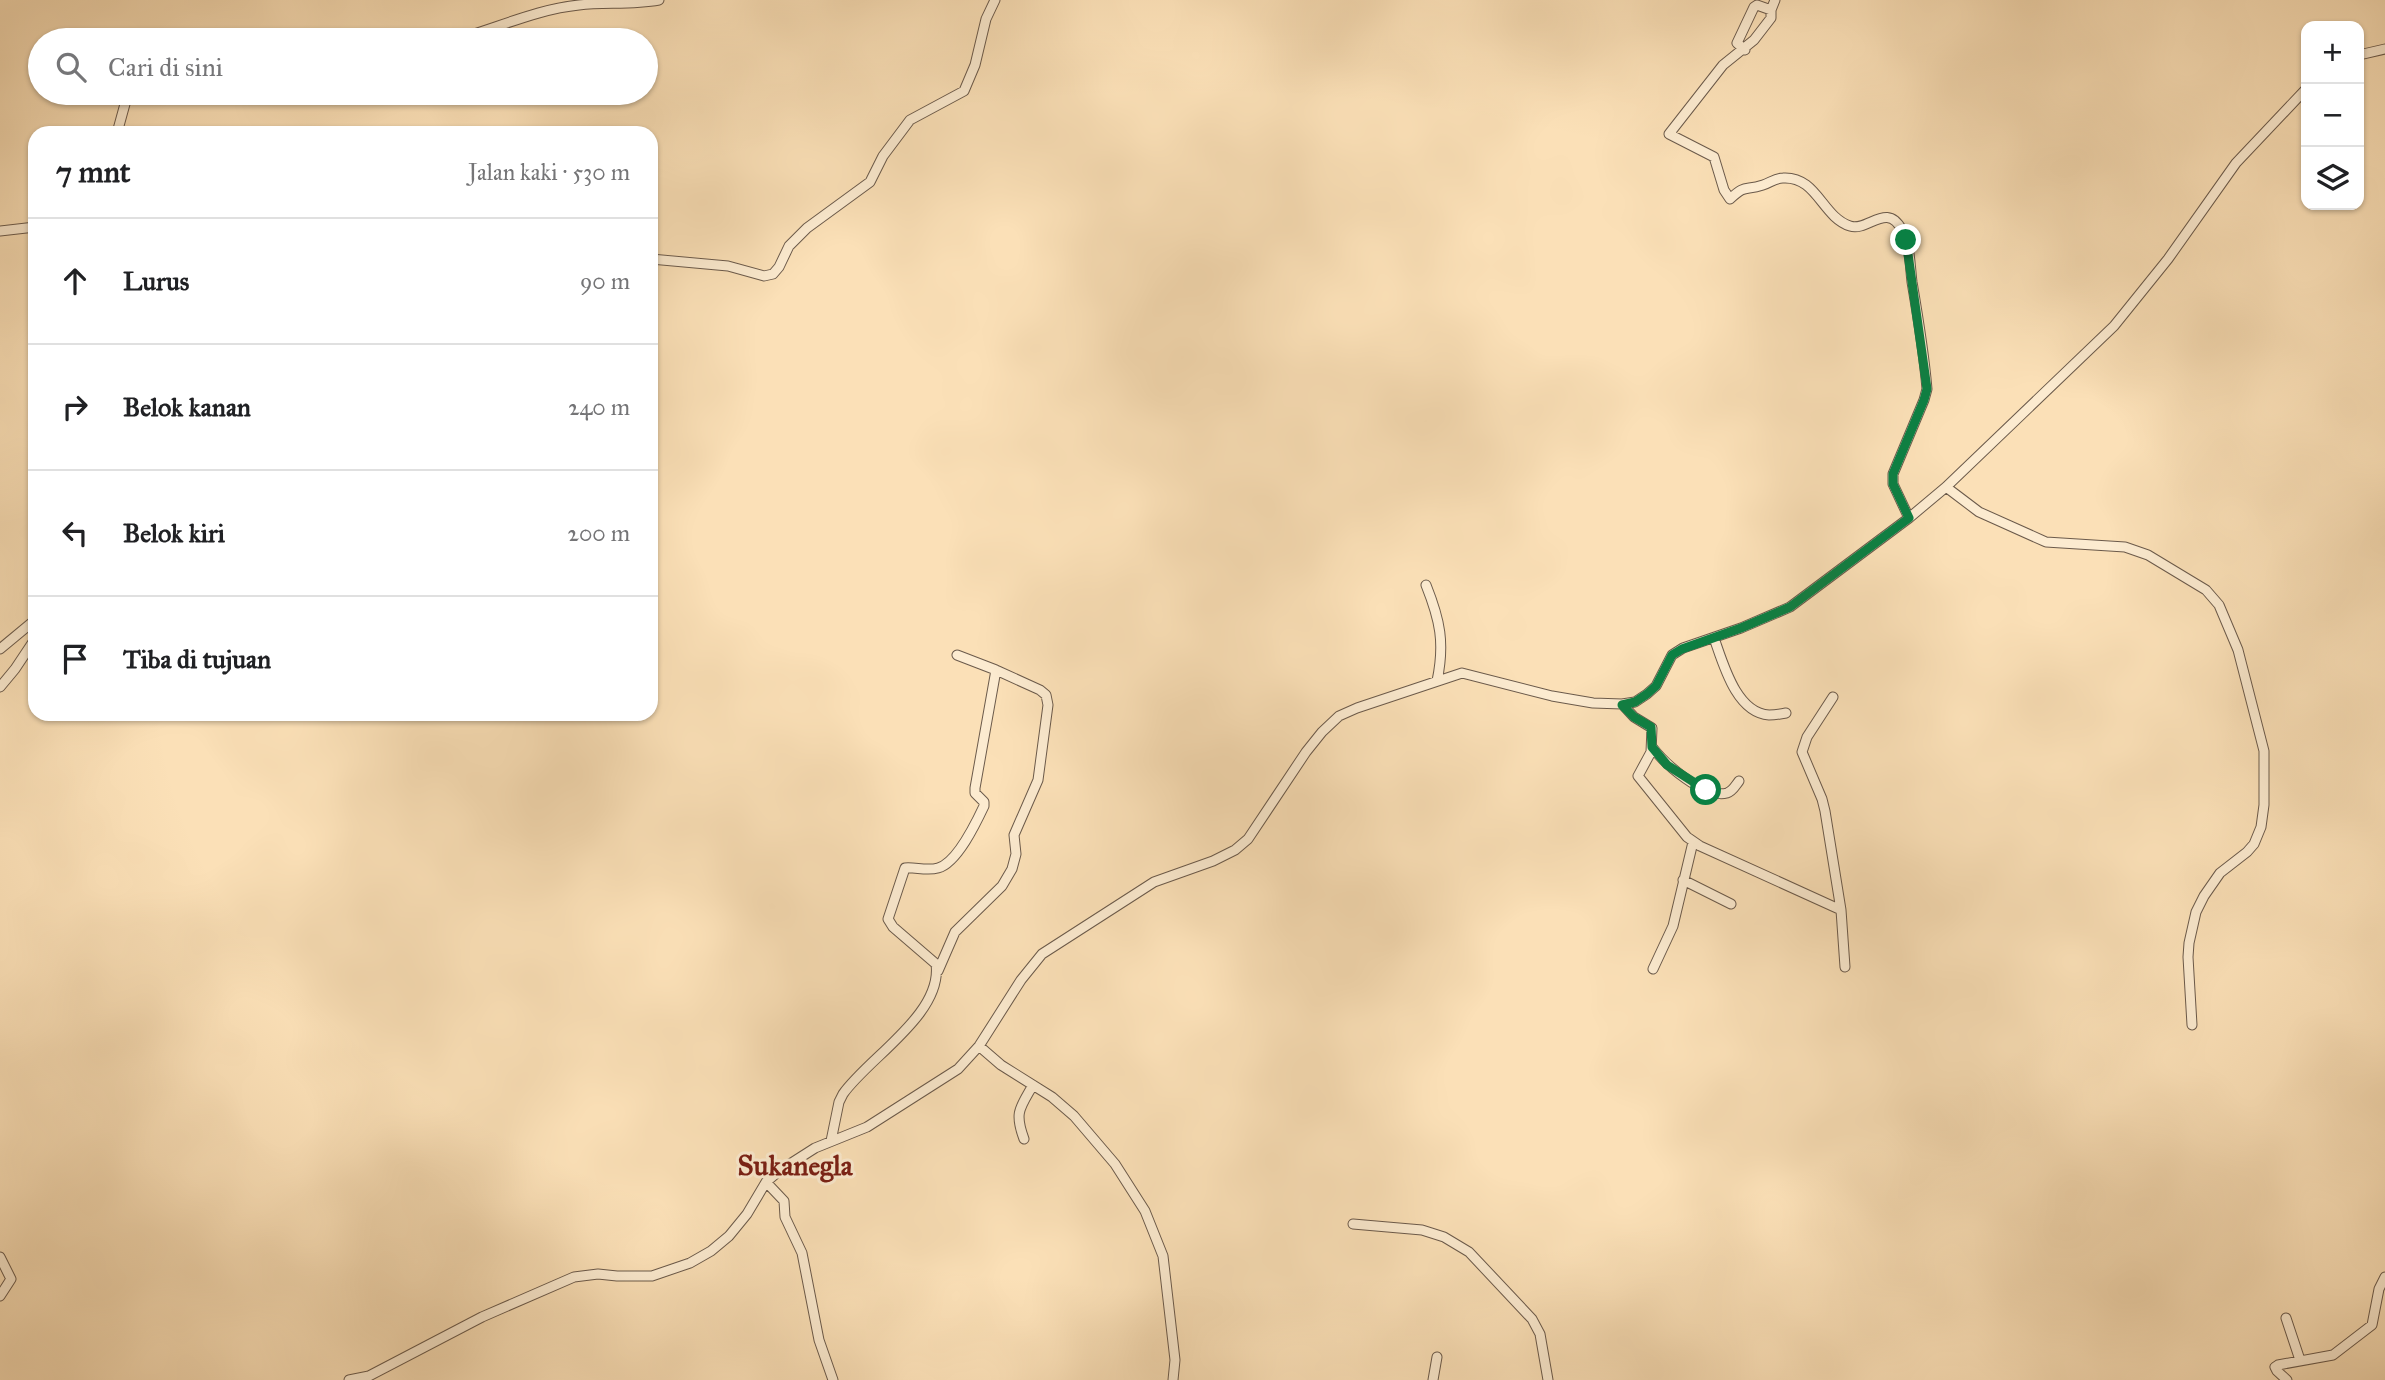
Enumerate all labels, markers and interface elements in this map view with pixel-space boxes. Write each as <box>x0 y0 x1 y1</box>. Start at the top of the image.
map controls <box>2301 21 2364 210</box>
button: + <box>2301 21 2364 84</box>
search box <box>28 28 658 105</box>
icon: search <box>52 48 90 86</box>
text: Cari di sini <box>108 51 223 83</box>
button: − <box>2301 84 2364 147</box>
button: layers <box>2301 147 2364 210</box>
text: 7 mnt <box>56 154 130 190</box>
text: Jalan kaki · 530 m <box>468 158 630 186</box>
route end <box>1890 224 1921 255</box>
icon: ahead <box>56 262 94 300</box>
text: Lurus <box>123 265 189 297</box>
text: 90 m <box>580 267 630 295</box>
icon: right <box>56 388 94 426</box>
text: Belok kanan <box>123 391 251 423</box>
text: 240 m <box>568 393 630 421</box>
icon: left <box>56 514 94 552</box>
text: Belok kiri <box>123 517 225 549</box>
text: 200 m <box>568 519 630 547</box>
icon: arrive <box>56 640 94 678</box>
text: Tiba di tujuan <box>123 643 271 675</box>
route start <box>1690 774 1721 805</box>
district label: Sukanegla <box>737 1148 854 1183</box>

